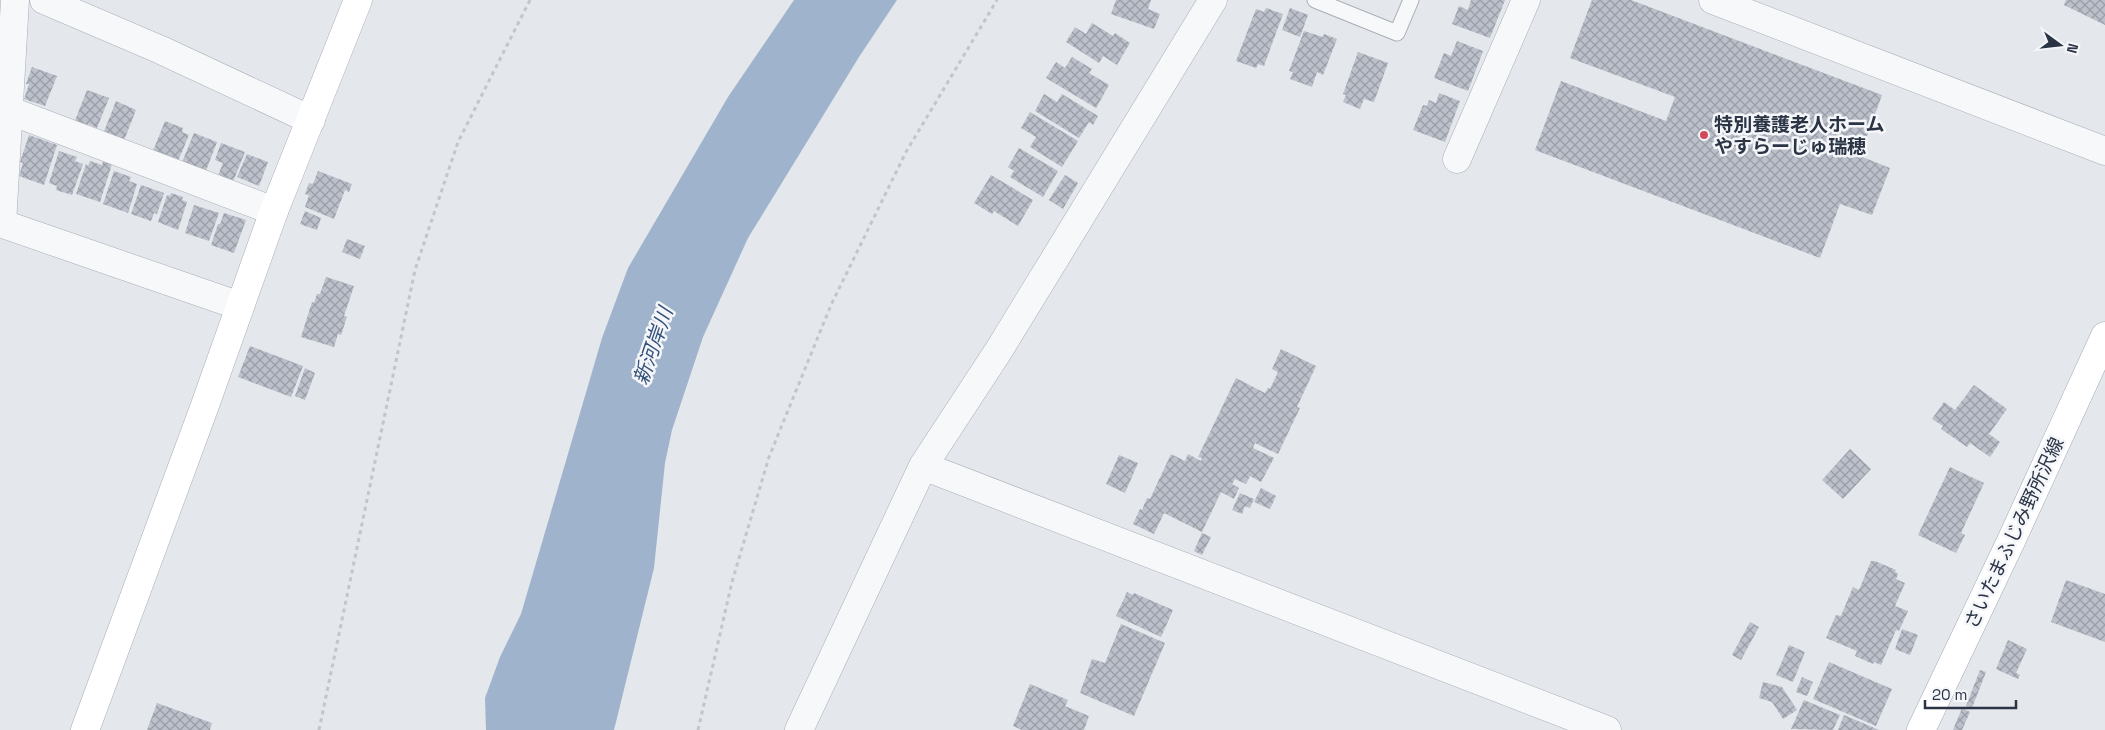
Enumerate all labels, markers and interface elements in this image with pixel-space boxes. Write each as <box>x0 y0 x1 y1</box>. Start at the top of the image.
north arrow <box>2035 20 2085 70</box>
text: N <box>2063 41 2082 55</box>
place label: 特別養護老人ホーム やすらーじゅ瑞穂 <box>1714 112 1884 159</box>
marker: 特別養護老人ホーム やすらーじゅ瑞穂 <box>1698 129 1710 141</box>
water label: 新河岸川 <box>628 302 679 388</box>
street label: さいたまふじみ野所沢線 <box>1959 433 2069 633</box>
scale bar <box>1925 678 2016 710</box>
text: 20 m <box>1932 685 1967 704</box>

